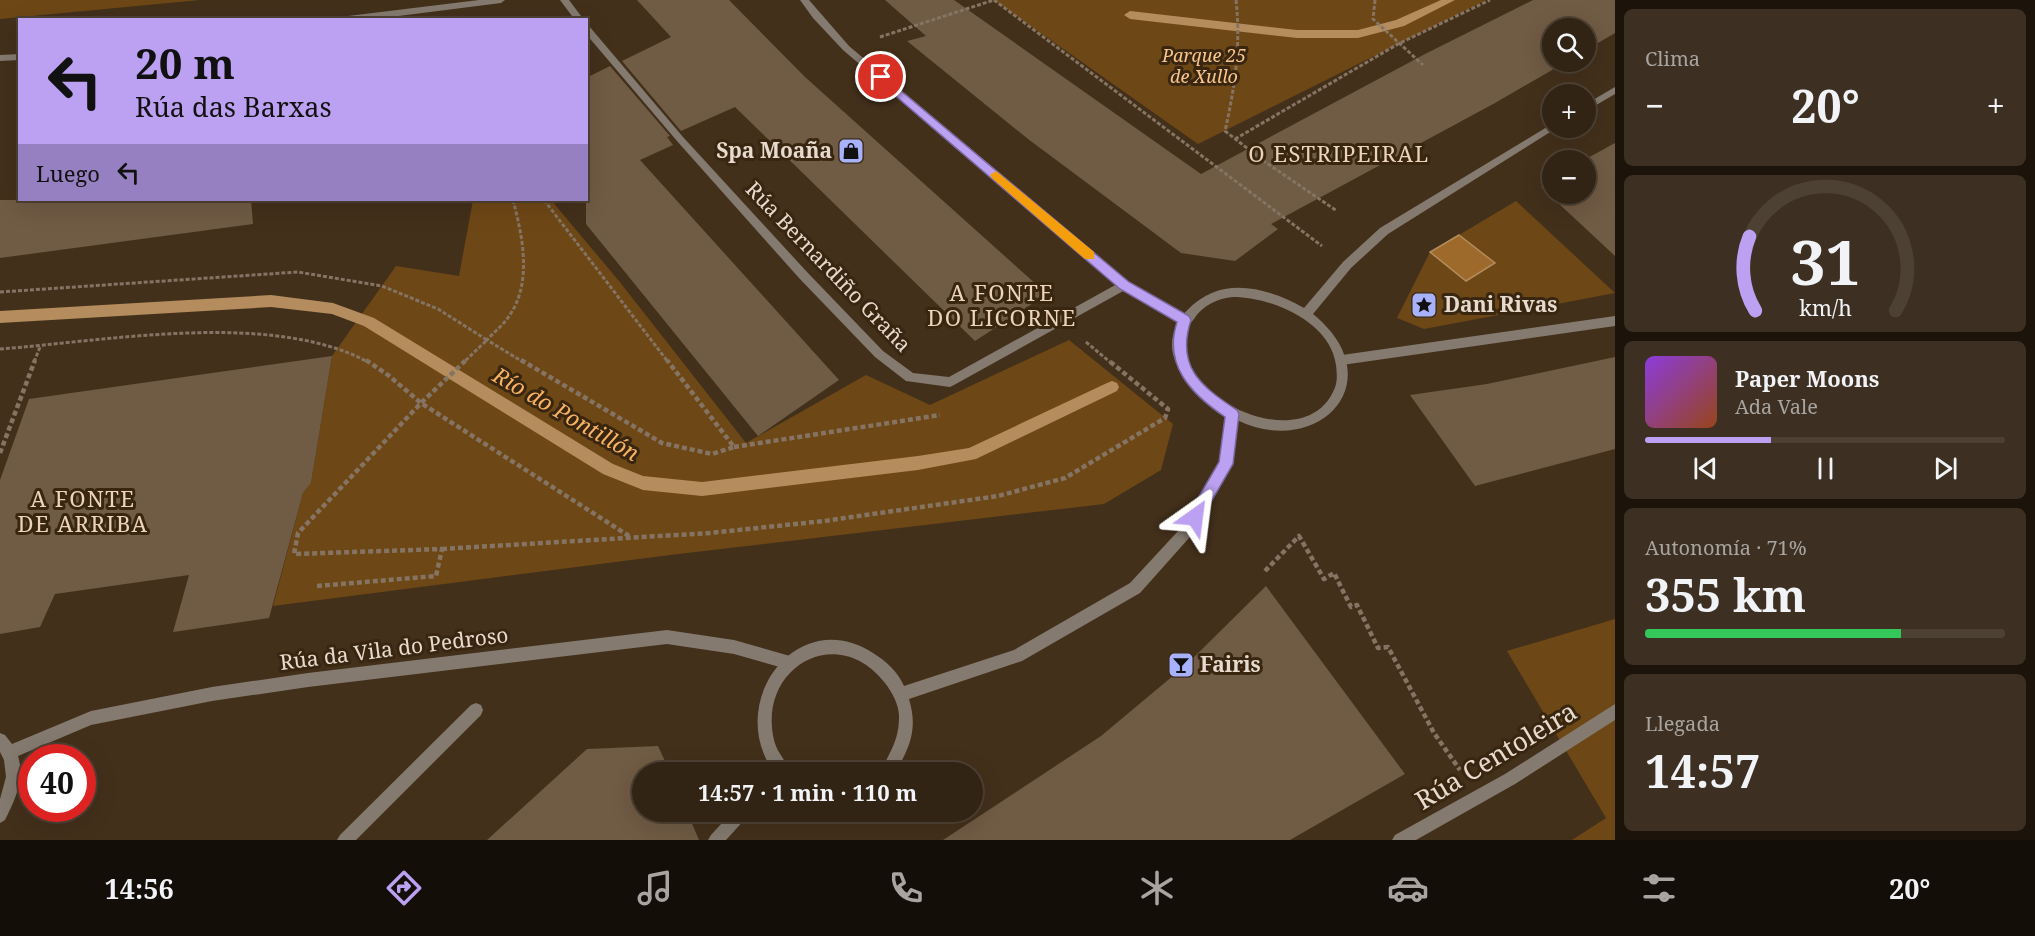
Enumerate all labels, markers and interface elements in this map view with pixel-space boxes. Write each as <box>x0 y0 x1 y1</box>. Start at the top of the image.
map controls <box>1542 18 1596 204</box>
button: search <box>1542 18 1596 72</box>
text: 20 m <box>135 34 235 91</box>
icon: left <box>36 42 114 120</box>
park label: Parque 25 de Xullo <box>1161 43 1246 88</box>
text: Clima <box>1645 45 1700 72</box>
pin <box>855 51 906 102</box>
icon: arrive <box>864 60 897 93</box>
text: 20° <box>1791 75 1860 136</box>
text: − <box>1645 83 1664 128</box>
text: + <box>1987 83 2005 128</box>
button: + <box>1542 84 1596 138</box>
text: Rúa das Barxas <box>135 88 332 125</box>
place label: Spa Moaña <box>716 136 832 164</box>
shop icon: Spa Moaña <box>836 136 866 166</box>
district label: O ESTRIPEIRAL <box>1248 138 1430 168</box>
button: − <box>1542 150 1596 204</box>
icon: left <box>112 156 145 189</box>
text: Luego <box>36 158 100 188</box>
street label: Rúa Bernardiño Graña <box>740 175 918 358</box>
text: 31 <box>1790 218 1860 303</box>
district label: A FONTE DO LICORNE <box>927 277 1077 332</box>
place icon: Dani Rivas <box>1409 290 1439 320</box>
place label: Dani Rivas <box>1444 290 1557 318</box>
text: km/h <box>1799 293 1852 322</box>
water label: Río do Pontillón <box>487 359 645 467</box>
text: Paper Moons <box>1735 363 1879 393</box>
text: Ada Vale <box>1735 393 1818 420</box>
icon: previous <box>1689 452 1722 485</box>
icon: pause <box>1809 452 1842 485</box>
icon: next <box>1929 452 1962 485</box>
district label: A FONTE DE ARRIBA <box>18 483 148 538</box>
position arrow <box>1163 485 1227 549</box>
text: Autonomía · 71% <box>1645 534 1807 561</box>
text: 355 km <box>1645 564 1806 625</box>
street label: Rúa da Vila do Pedroso <box>278 620 510 676</box>
bar icon: Fairis <box>1166 650 1196 680</box>
place label: Fairis <box>1200 650 1261 678</box>
street label: Rúa Centoleira <box>1408 693 1583 818</box>
text: Llegada <box>1645 710 1720 737</box>
text: 14:57 <box>1645 740 1760 801</box>
speed limit sign: 40 <box>18 744 96 822</box>
text: 14:57 · 1 min · 110 m <box>698 777 917 807</box>
icon: directions <box>383 867 425 909</box>
icon: music <box>634 867 676 909</box>
icon: phone <box>885 867 927 909</box>
icon: climate <box>1136 867 1178 909</box>
icon: car <box>1387 867 1429 909</box>
icon: filters <box>1638 867 1680 909</box>
text: 14:56 <box>105 870 174 907</box>
text: 20° <box>1889 870 1930 907</box>

